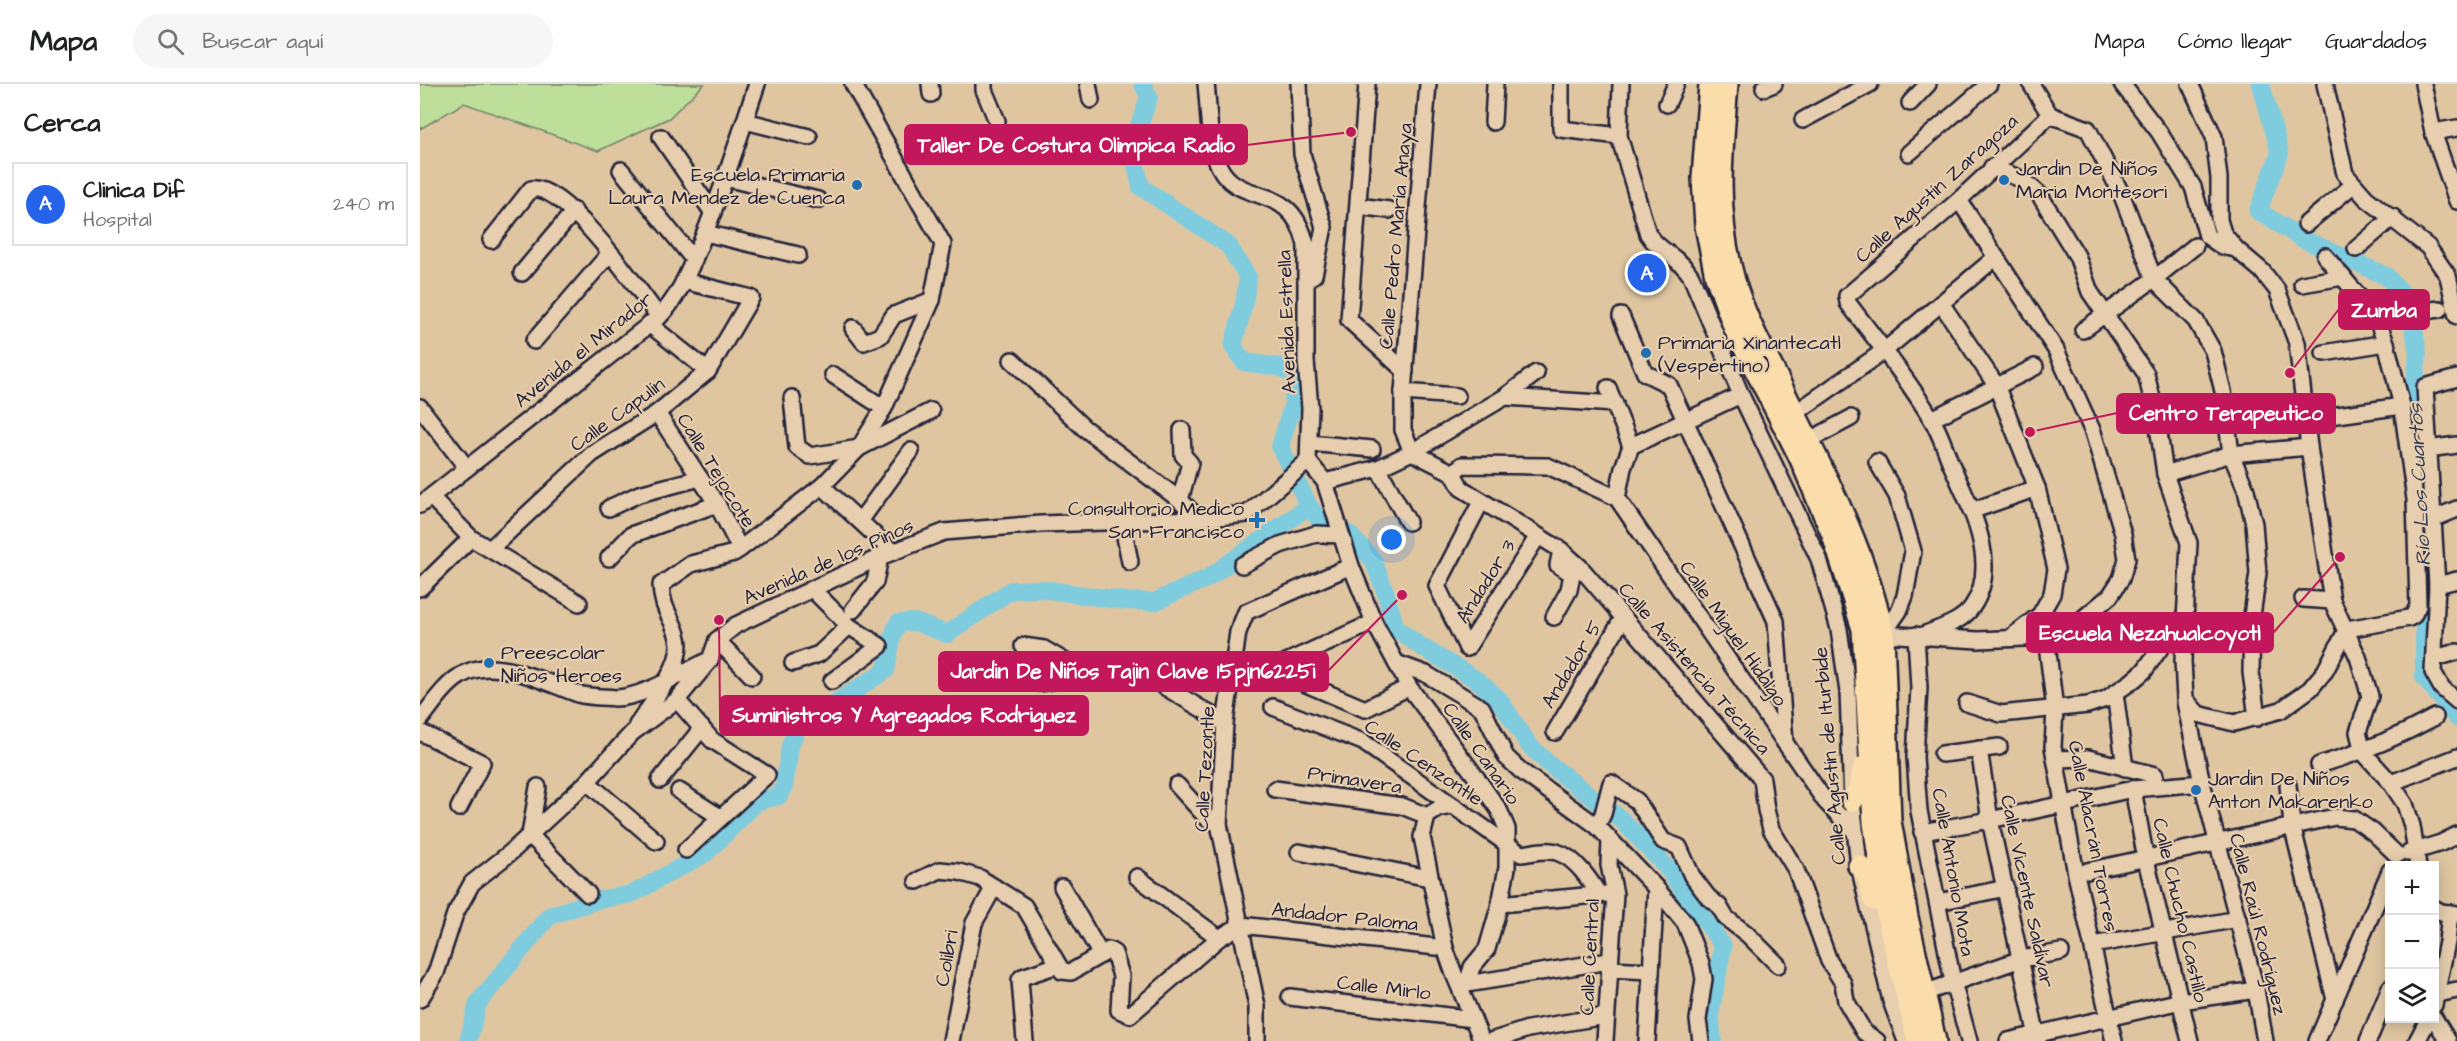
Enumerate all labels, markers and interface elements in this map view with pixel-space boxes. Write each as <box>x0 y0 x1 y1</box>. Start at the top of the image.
search box <box>133 14 553 68</box>
text: Mapa <box>30 22 97 61</box>
icon: search <box>154 25 187 58</box>
text: Buscar aquí <box>202 26 323 57</box>
text: Mapa <box>2094 27 2145 56</box>
text: Cómo llegar <box>2178 27 2292 56</box>
text: Guardados <box>2325 27 2427 56</box>
text: Cerca <box>24 105 101 141</box>
street label: Calle Agustín Zaragoza <box>1849 108 2025 270</box>
street label: Calle Pedro María Anaya <box>1372 122 1421 350</box>
callout: Taller De Costura Olimpica Radio <box>905 125 1247 164</box>
text: Taller De Costura Olimpica Radio <box>916 131 1235 161</box>
place label: Jardin De Niños Maria Montesori <box>2016 155 2167 206</box>
place label: Escuela Primaria Laura Mendez de Cuenca <box>608 161 845 212</box>
marker: Jardin De Niños Maria Montesori <box>1997 173 2011 187</box>
text: Clinica Dif <box>83 175 184 206</box>
marker: Escuela Primaria Laura Mendez de Cuenca <box>850 178 864 192</box>
text: A <box>39 190 52 218</box>
text: 240 m <box>333 190 394 218</box>
text: Hospital <box>83 206 152 234</box>
street label: Avenida Estrella <box>1270 250 1303 394</box>
pin: A <box>1628 250 1666 296</box>
street label: Avenida el Mirador <box>508 285 659 414</box>
callout: Zumba <box>2339 290 2429 329</box>
text: Zumba <box>2351 296 2417 325</box>
place label: Primaria Xinantecatl (Vespertino) <box>1658 329 1841 380</box>
marker: Primaria Xinantecatl (Vespertino) <box>1639 346 1653 360</box>
street label: Calle Capulín <box>564 371 671 459</box>
callout: Centro Terapeutico <box>2117 394 2335 433</box>
text: Centro Terapeutico <box>2129 399 2323 429</box>
water label: Río Los Cuartos <box>2401 402 2438 567</box>
street label: Calle Tejocote <box>670 408 763 533</box>
place label: Consultorio Medico San Francisco <box>1068 495 1244 546</box>
marker: Consultorio Medico San Francisco <box>1248 511 1266 529</box>
street label: Avenida de los Pinos <box>739 512 918 612</box>
your location <box>1377 525 1406 554</box>
street label: Andador 3 <box>1449 534 1523 629</box>
street label: Calle Miguel Hidalgo <box>1672 555 1794 713</box>
street label: Calle Asistencia Técnica <box>1612 576 1777 761</box>
callout: Escuela Nezahualcoyotl <box>2027 613 2273 652</box>
street label: Andador 5 <box>1535 615 1609 714</box>
text: Escuela Nezahualcoyotl <box>2039 619 2261 651</box>
place label: Preescolar Niños Heroes <box>501 639 622 690</box>
street label: Calle Agustín de Iturbide <box>1807 646 1854 866</box>
callout: Jardin De Niños Tajin Clave 15pjn6225i <box>939 652 1328 691</box>
marker: Preescolar Niños Heroes <box>482 656 496 670</box>
text: Jardin De Niños Tajin Clave 15pjn6225i <box>949 657 1316 687</box>
callout: Suministros Y Agregados Rodriguez <box>720 696 1088 735</box>
street label: Calle Canario <box>1436 697 1527 810</box>
text: Suministros Y Agregados Rodriguez <box>731 701 1077 732</box>
street label: Calle Tezontle <box>1188 705 1222 833</box>
street label: Calle Cenzontle <box>1359 713 1488 813</box>
street label: Calle Alacrán Torres <box>2061 738 2125 934</box>
street label: Primavera <box>1306 759 1404 801</box>
place label: Jardin De Niños Anton Makarenko <box>2208 765 2373 816</box>
marker: Jardin De Niños Anton Makarenko <box>2189 783 2203 797</box>
street label: Calle Antonio Mota <box>1924 786 1982 958</box>
street label: Calle Vicente Saldívar <box>1993 792 2061 990</box>
street label: Calle Chucho Castillo <box>2145 815 2215 1005</box>
street label: Calle Raúl Rodríguez <box>2221 831 2294 1018</box>
map controls <box>2385 861 2439 1023</box>
button: + <box>2385 861 2439 915</box>
street label: Andador Paloma <box>1270 895 1419 939</box>
street label: Calle Central <box>1573 898 1607 1016</box>
button: − <box>2385 915 2439 969</box>
street label: Colibri <box>928 928 966 989</box>
street label: Calle Mirlo <box>1335 968 1432 1008</box>
button: layers <box>2385 969 2439 1023</box>

